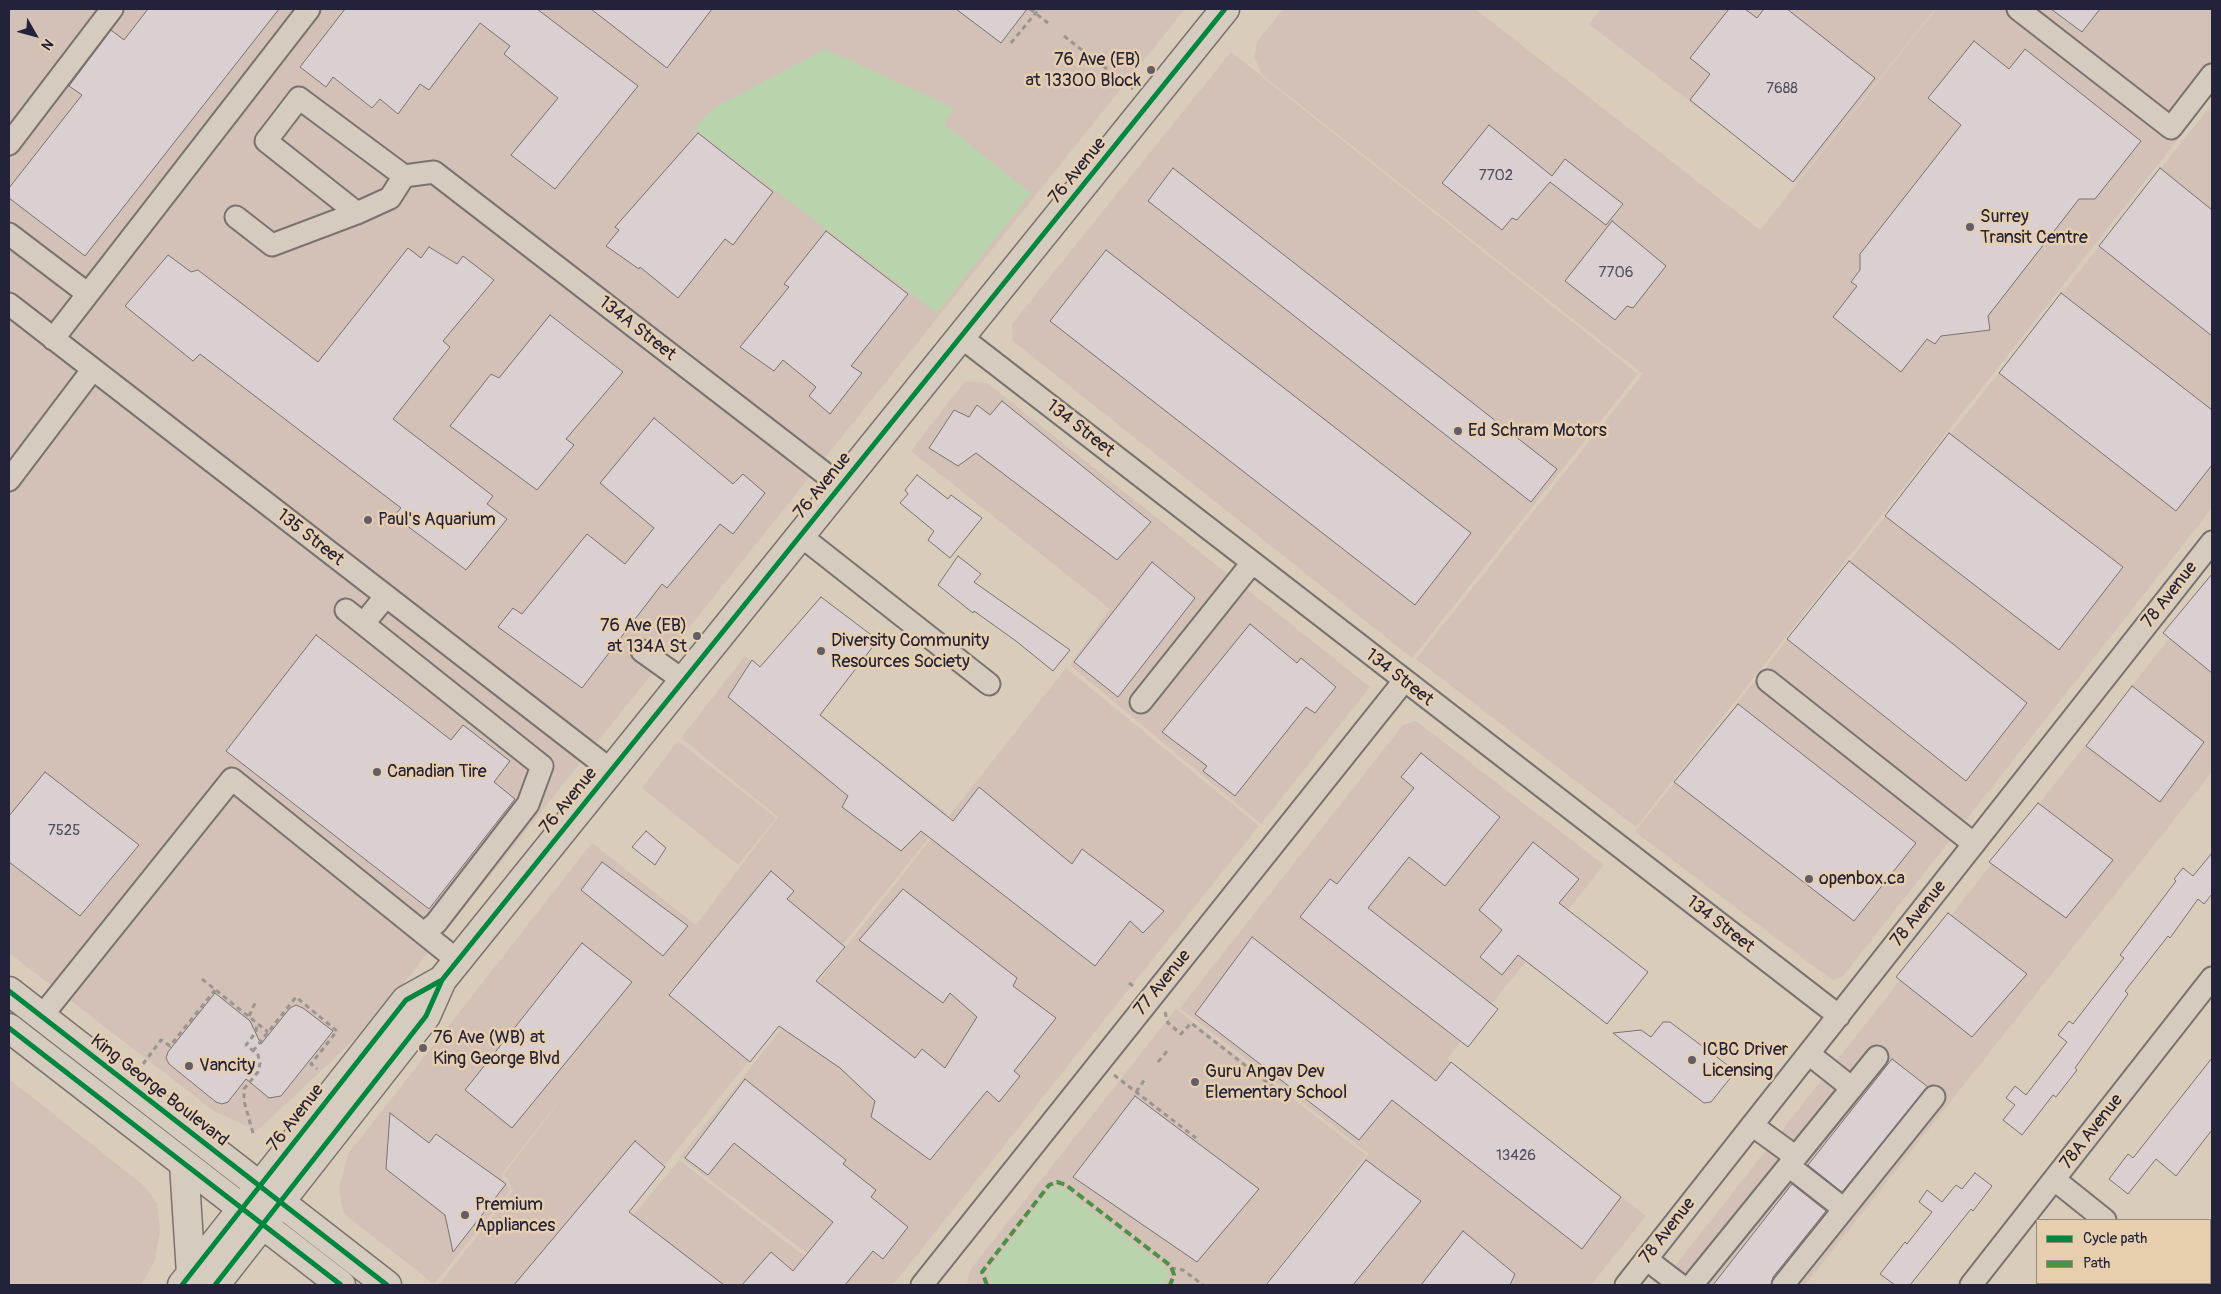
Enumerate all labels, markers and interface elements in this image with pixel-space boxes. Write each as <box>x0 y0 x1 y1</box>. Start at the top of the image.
north arrow <box>10 10 60 60</box>
text: N <box>38 36 57 54</box>
place label: 76 Ave (EB) at 13300 Block <box>1026 49 1141 92</box>
marker: 76 Ave (EB) at 13300 Block <box>1145 64 1157 76</box>
house number: 7688 <box>1766 80 1798 98</box>
street label: 76 Avenue <box>1045 133 1111 209</box>
house number: 7702 <box>1479 167 1513 185</box>
place label: Surrey Transit Centre <box>1980 206 2088 248</box>
marker: Surrey Transit Centre <box>1964 221 1976 233</box>
house number: 7706 <box>1599 264 1633 282</box>
street label: 134A Street <box>594 292 680 366</box>
street label: 134 Street <box>1042 396 1118 462</box>
place label: Ed Schram Motors <box>1468 420 1607 442</box>
marker: Ed Schram Motors <box>1452 425 1464 437</box>
street label: 76 Avenue <box>790 448 856 524</box>
street label: 135 Street <box>272 505 348 571</box>
place label: Paul's Aquarium <box>378 509 496 531</box>
marker: Paul's Aquarium <box>362 514 374 526</box>
street label: 78 Avenue <box>2138 558 2202 632</box>
place label: 76 Ave (EB) at 134A St <box>600 615 687 658</box>
marker: 76 Ave (EB) at 134A St <box>691 630 703 642</box>
place label: Diversity Community Resources Society <box>831 630 989 672</box>
marker: Diversity Community Resources Society <box>815 645 827 657</box>
street label: 134 Street <box>1361 645 1437 711</box>
place label: Canadian Tire <box>387 761 487 783</box>
street label: 76 Avenue <box>536 763 602 839</box>
marker: Canadian Tire <box>371 766 383 778</box>
house number: 7525 <box>48 822 80 840</box>
place label: openbox.ca <box>1819 868 1905 890</box>
marker: openbox.ca <box>1803 873 1815 885</box>
street label: 78 Avenue <box>1887 877 1951 951</box>
street label: 134 Street <box>1682 892 1758 958</box>
street label: 77 Avenue <box>1130 946 1196 1020</box>
place label: 76 Ave (WB) at King George Blvd <box>433 1027 560 1070</box>
street label: King George Boulevard <box>86 1030 232 1152</box>
place label: ICBC Driver Licensing <box>1702 1039 1788 1082</box>
marker: 76 Ave (WB) at King George Blvd <box>417 1042 429 1054</box>
marker: ICBC Driver Licensing <box>1686 1054 1698 1066</box>
place label: Vancity <box>199 1055 255 1077</box>
marker: Vancity <box>183 1060 195 1072</box>
place label: Guru Angav Dev Elementary School <box>1205 1061 1347 1104</box>
marker: Guru Angav Dev Elementary School <box>1189 1076 1201 1088</box>
street label: 76 Avenue <box>263 1080 329 1156</box>
street label: 78A Avenue <box>2056 1090 2128 1174</box>
house number: 13426 <box>1496 1147 1536 1165</box>
place label: Premium Appliances <box>475 1194 555 1236</box>
street label: 78 Avenue <box>1636 1194 1700 1268</box>
marker: Premium Appliances <box>459 1209 471 1221</box>
legend <box>2036 1219 2211 1284</box>
text: Cycle path <box>2083 1229 2147 1248</box>
text: Path <box>2083 1254 2110 1273</box>

